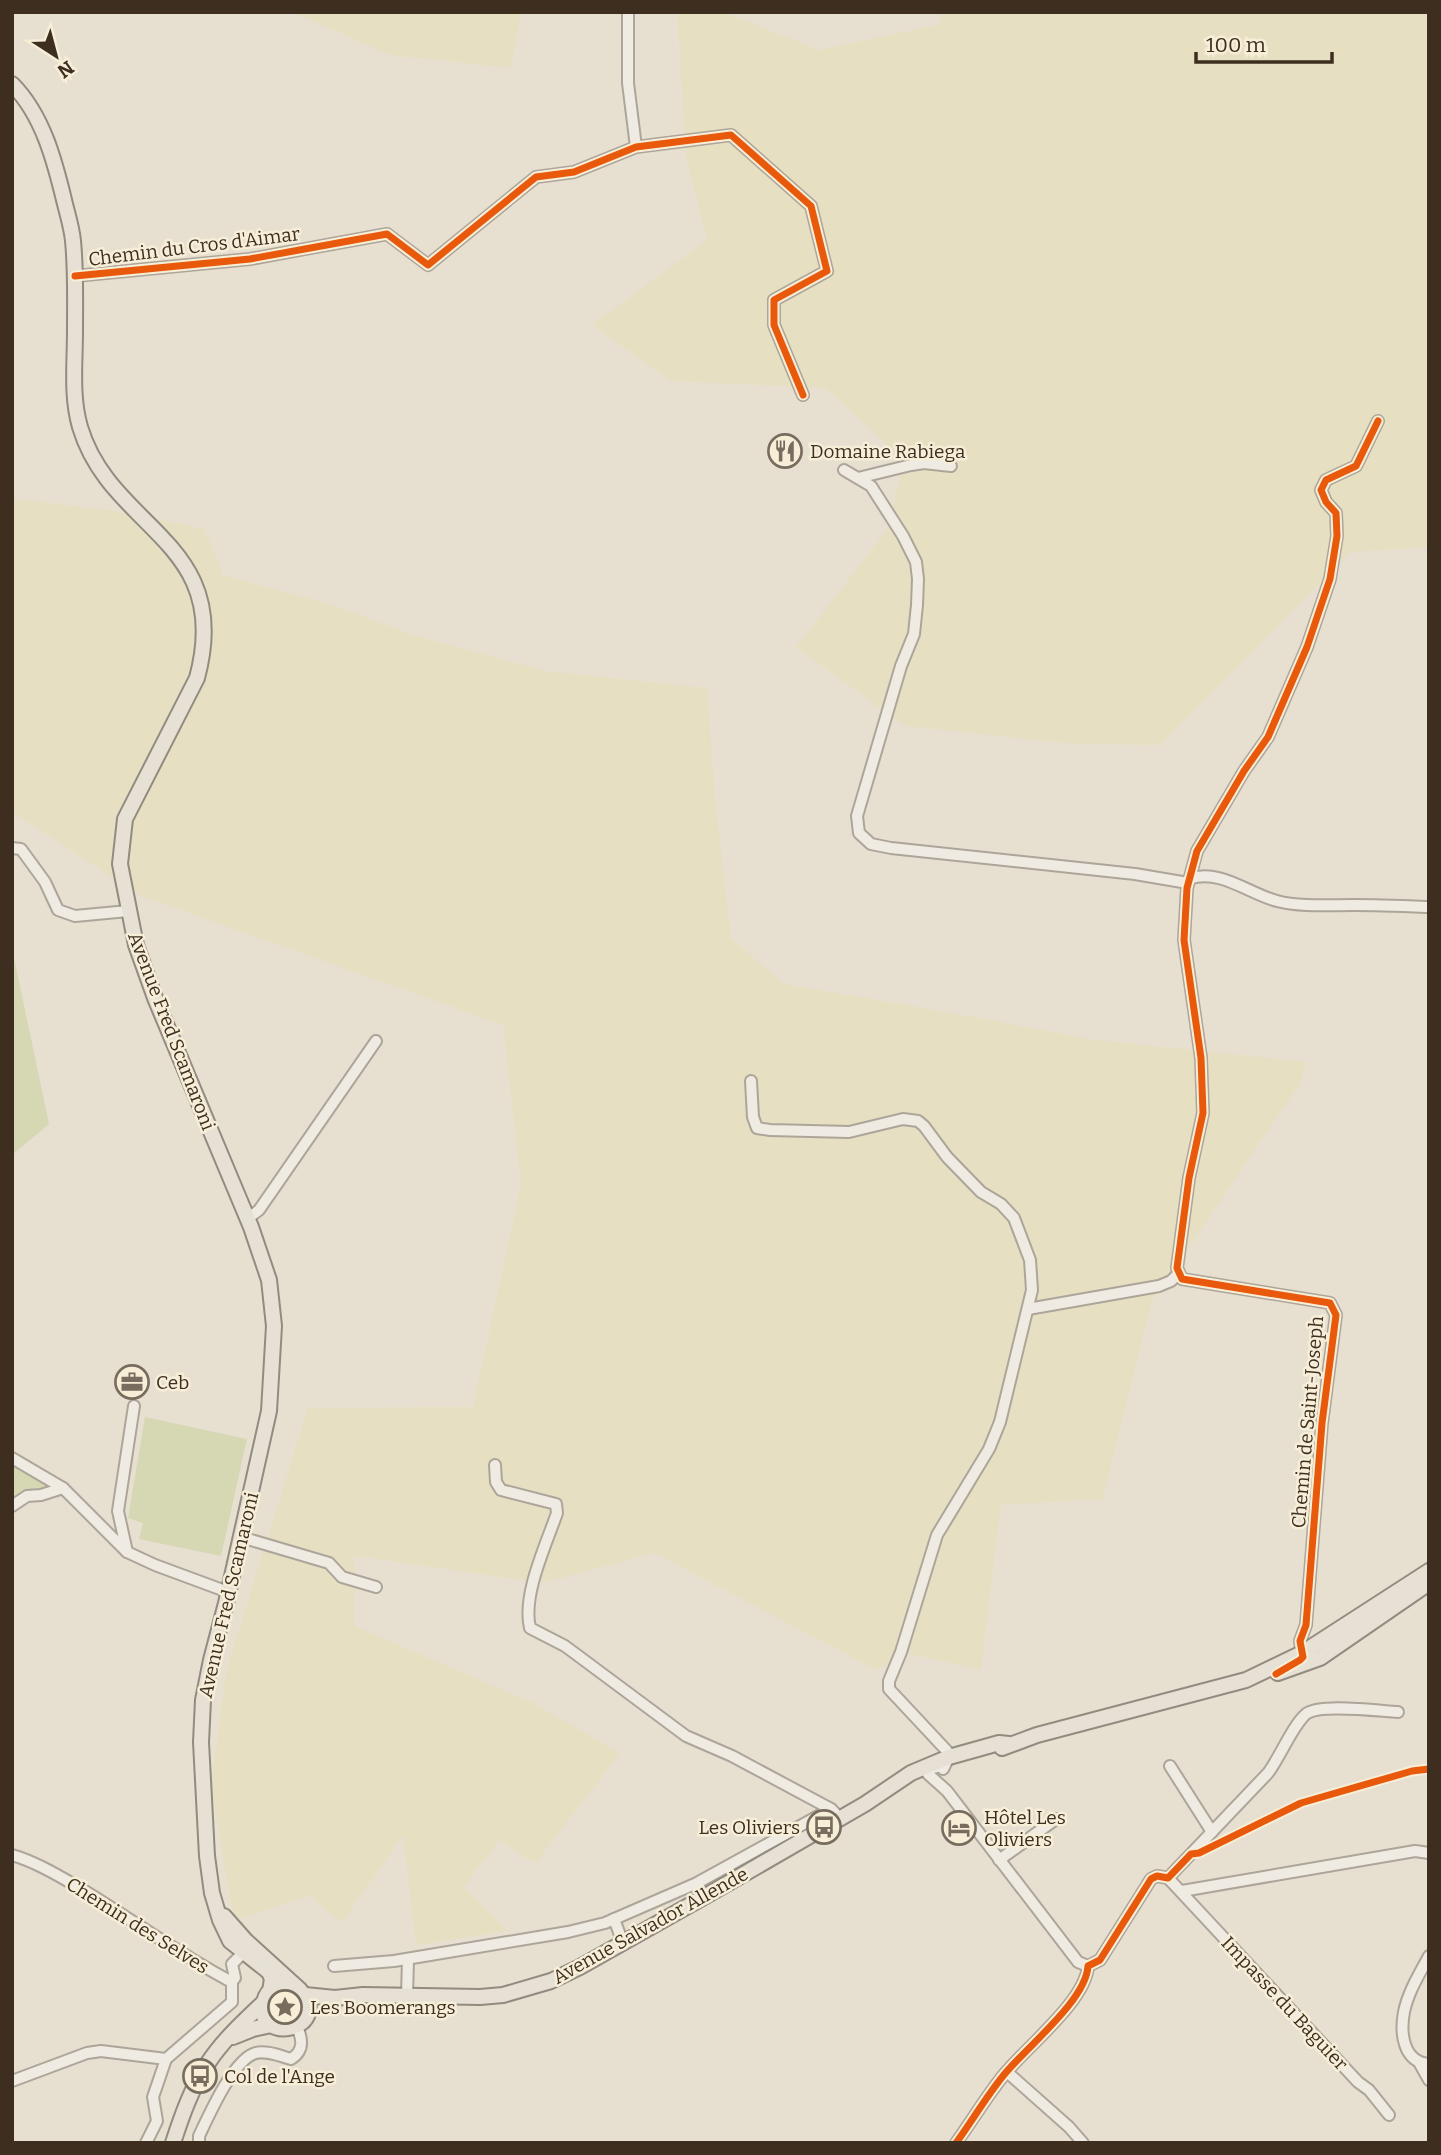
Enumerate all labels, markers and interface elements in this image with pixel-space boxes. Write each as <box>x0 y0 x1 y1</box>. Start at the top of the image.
north arrow <box>21 21 91 91</box>
scale bar <box>1196 21 1332 65</box>
text: 100 m <box>1206 32 1266 58</box>
text: N <box>53 56 78 83</box>
street label: Chemin du Cros d'Aimar <box>87 222 302 271</box>
restaurant icon: Domaine Rabiega <box>766 432 804 470</box>
place label: Domaine Rabiega <box>810 440 966 463</box>
street label: Avenue Fred Scamaroni <box>123 929 220 1134</box>
street label: Chemin de Saint-Joseph <box>1287 1315 1328 1529</box>
office icon: Ceb <box>113 1363 151 1401</box>
place label: Ceb <box>156 1371 189 1394</box>
street label: Avenue Fred Scamaroni <box>194 1490 263 1700</box>
place label: Hôtel Les Oliviers <box>984 1806 1066 1851</box>
bus stop icon: Les Oliviers <box>805 1808 843 1846</box>
hotel icon: Hôtel Les Oliviers <box>940 1809 978 1847</box>
place label: Les Oliviers <box>698 1816 800 1839</box>
street label: Avenue Salvador Allende <box>549 1862 752 1989</box>
street label: Chemin des Selves <box>62 1872 213 1979</box>
street label: Impasse du Baguier <box>1217 1932 1353 2076</box>
place icon: Les Boomerangs <box>266 1988 304 2026</box>
place label: Les Boomerangs <box>310 1996 456 2019</box>
bus stop icon: Col de l'Ange <box>181 2057 219 2095</box>
place label: Col de l'Ange <box>224 2065 335 2088</box>

